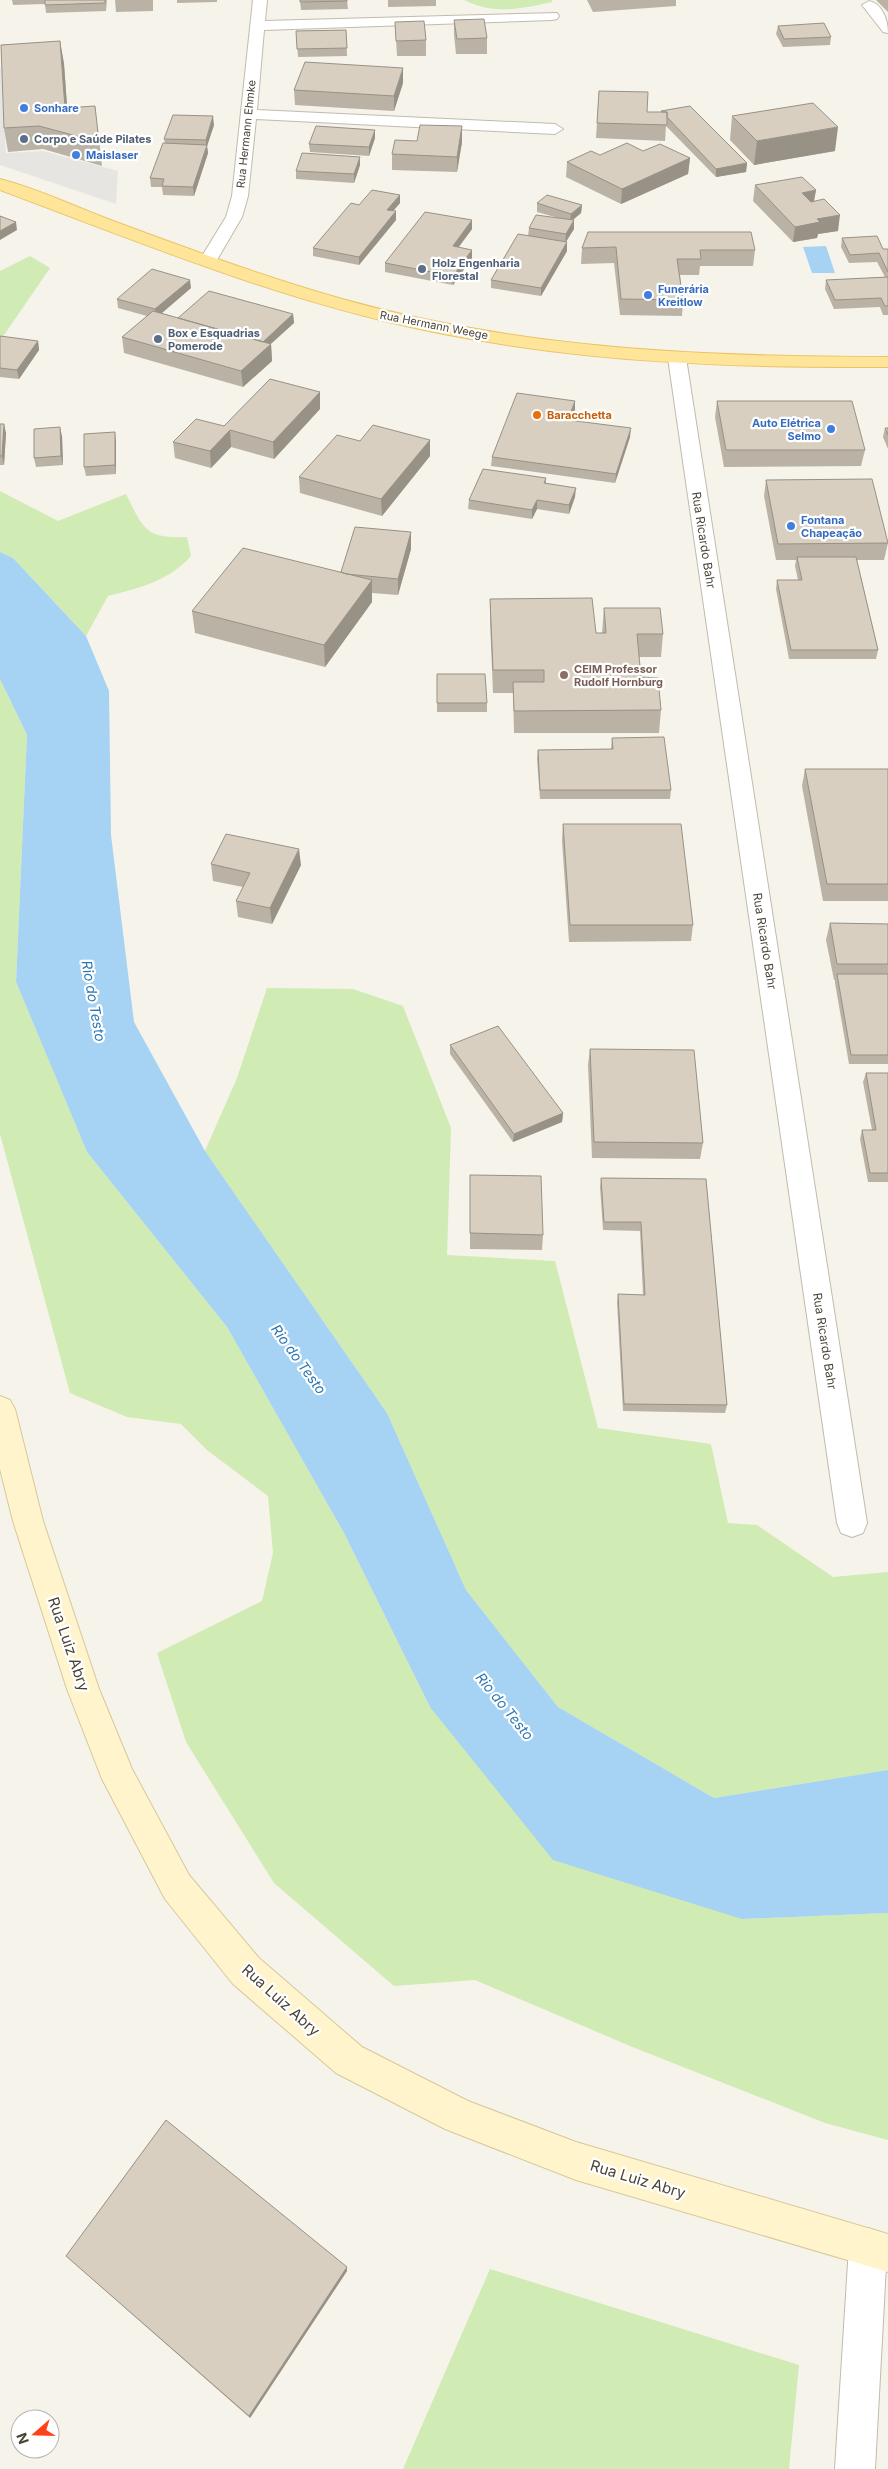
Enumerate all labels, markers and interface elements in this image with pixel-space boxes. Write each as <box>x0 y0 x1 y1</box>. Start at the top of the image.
street label: Rua Hermann Ehmke <box>233 79 259 189</box>
place label: Sonhare <box>34 101 79 115</box>
marker: Sonhare <box>18 102 30 114</box>
place label: Corpo e Saúde Pilates <box>34 132 152 146</box>
marker: Corpo e Saúde Pilates <box>18 133 30 145</box>
place label: Maislaser <box>86 148 139 162</box>
marker: Maislaser <box>70 149 82 161</box>
place label: Holz Engenharia Florestal <box>432 256 520 283</box>
marker: Holz Engenharia Florestal <box>416 263 428 275</box>
place label: Funerária Kreitlow <box>658 282 709 309</box>
marker: Funerária Kreitlow <box>642 289 654 301</box>
street label: Rua Hermann Weege <box>379 308 489 342</box>
place label: Box e Esquadrias Pomerode <box>168 326 260 353</box>
marker: Box e Esquadrias Pomerode <box>152 333 164 345</box>
place label: Baracchetta <box>547 408 612 422</box>
marker: Baracchetta <box>531 409 543 421</box>
place label: Auto Elétrica Selmo <box>752 416 821 443</box>
marker: Auto Elétrica Selmo <box>825 423 837 435</box>
street label: Rua Ricardo Bahr <box>689 491 719 590</box>
place label: Fontana Chapeação <box>801 513 862 540</box>
marker: Fontana Chapeação <box>785 520 797 532</box>
place label: CEIM Professor Rudolf Hornburg <box>574 662 663 689</box>
marker: CEIM Professor Rudolf Hornburg <box>558 669 570 681</box>
street label: Rua Ricardo Bahr <box>750 892 780 991</box>
water label: Rio do Testo <box>79 959 109 1043</box>
street label: Rua Ricardo Bahr <box>810 1292 840 1391</box>
water label: Rio do Testo <box>268 1321 330 1397</box>
street label: Rua Luiz Abry <box>44 1594 94 1694</box>
water label: Rio do Testo <box>473 1669 537 1743</box>
street label: Rua Luiz Abry <box>238 1960 324 2040</box>
street label: Rua Luiz Abry <box>588 2156 688 2203</box>
north arrow <box>10 2409 60 2459</box>
text: N <box>13 2431 32 2447</box>

